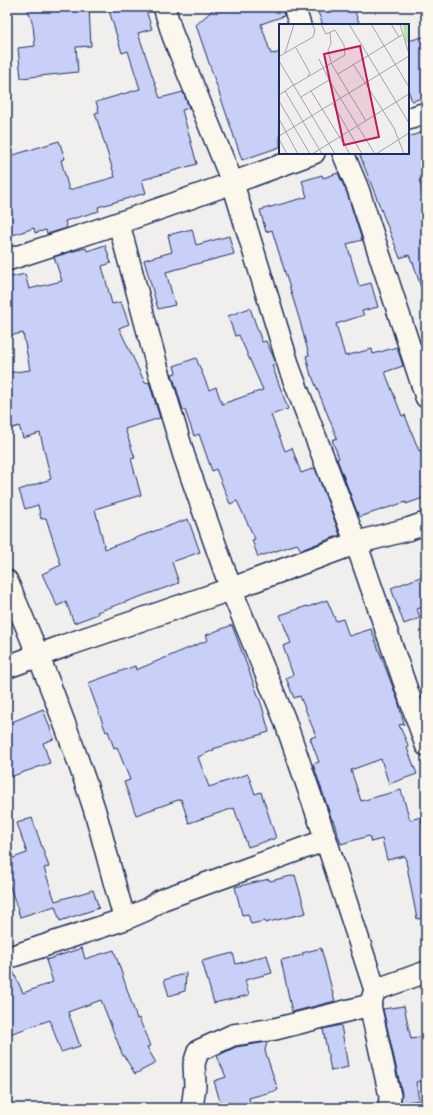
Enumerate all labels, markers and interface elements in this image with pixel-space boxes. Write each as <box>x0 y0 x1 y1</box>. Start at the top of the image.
inset map <box>279 24 409 154</box>

